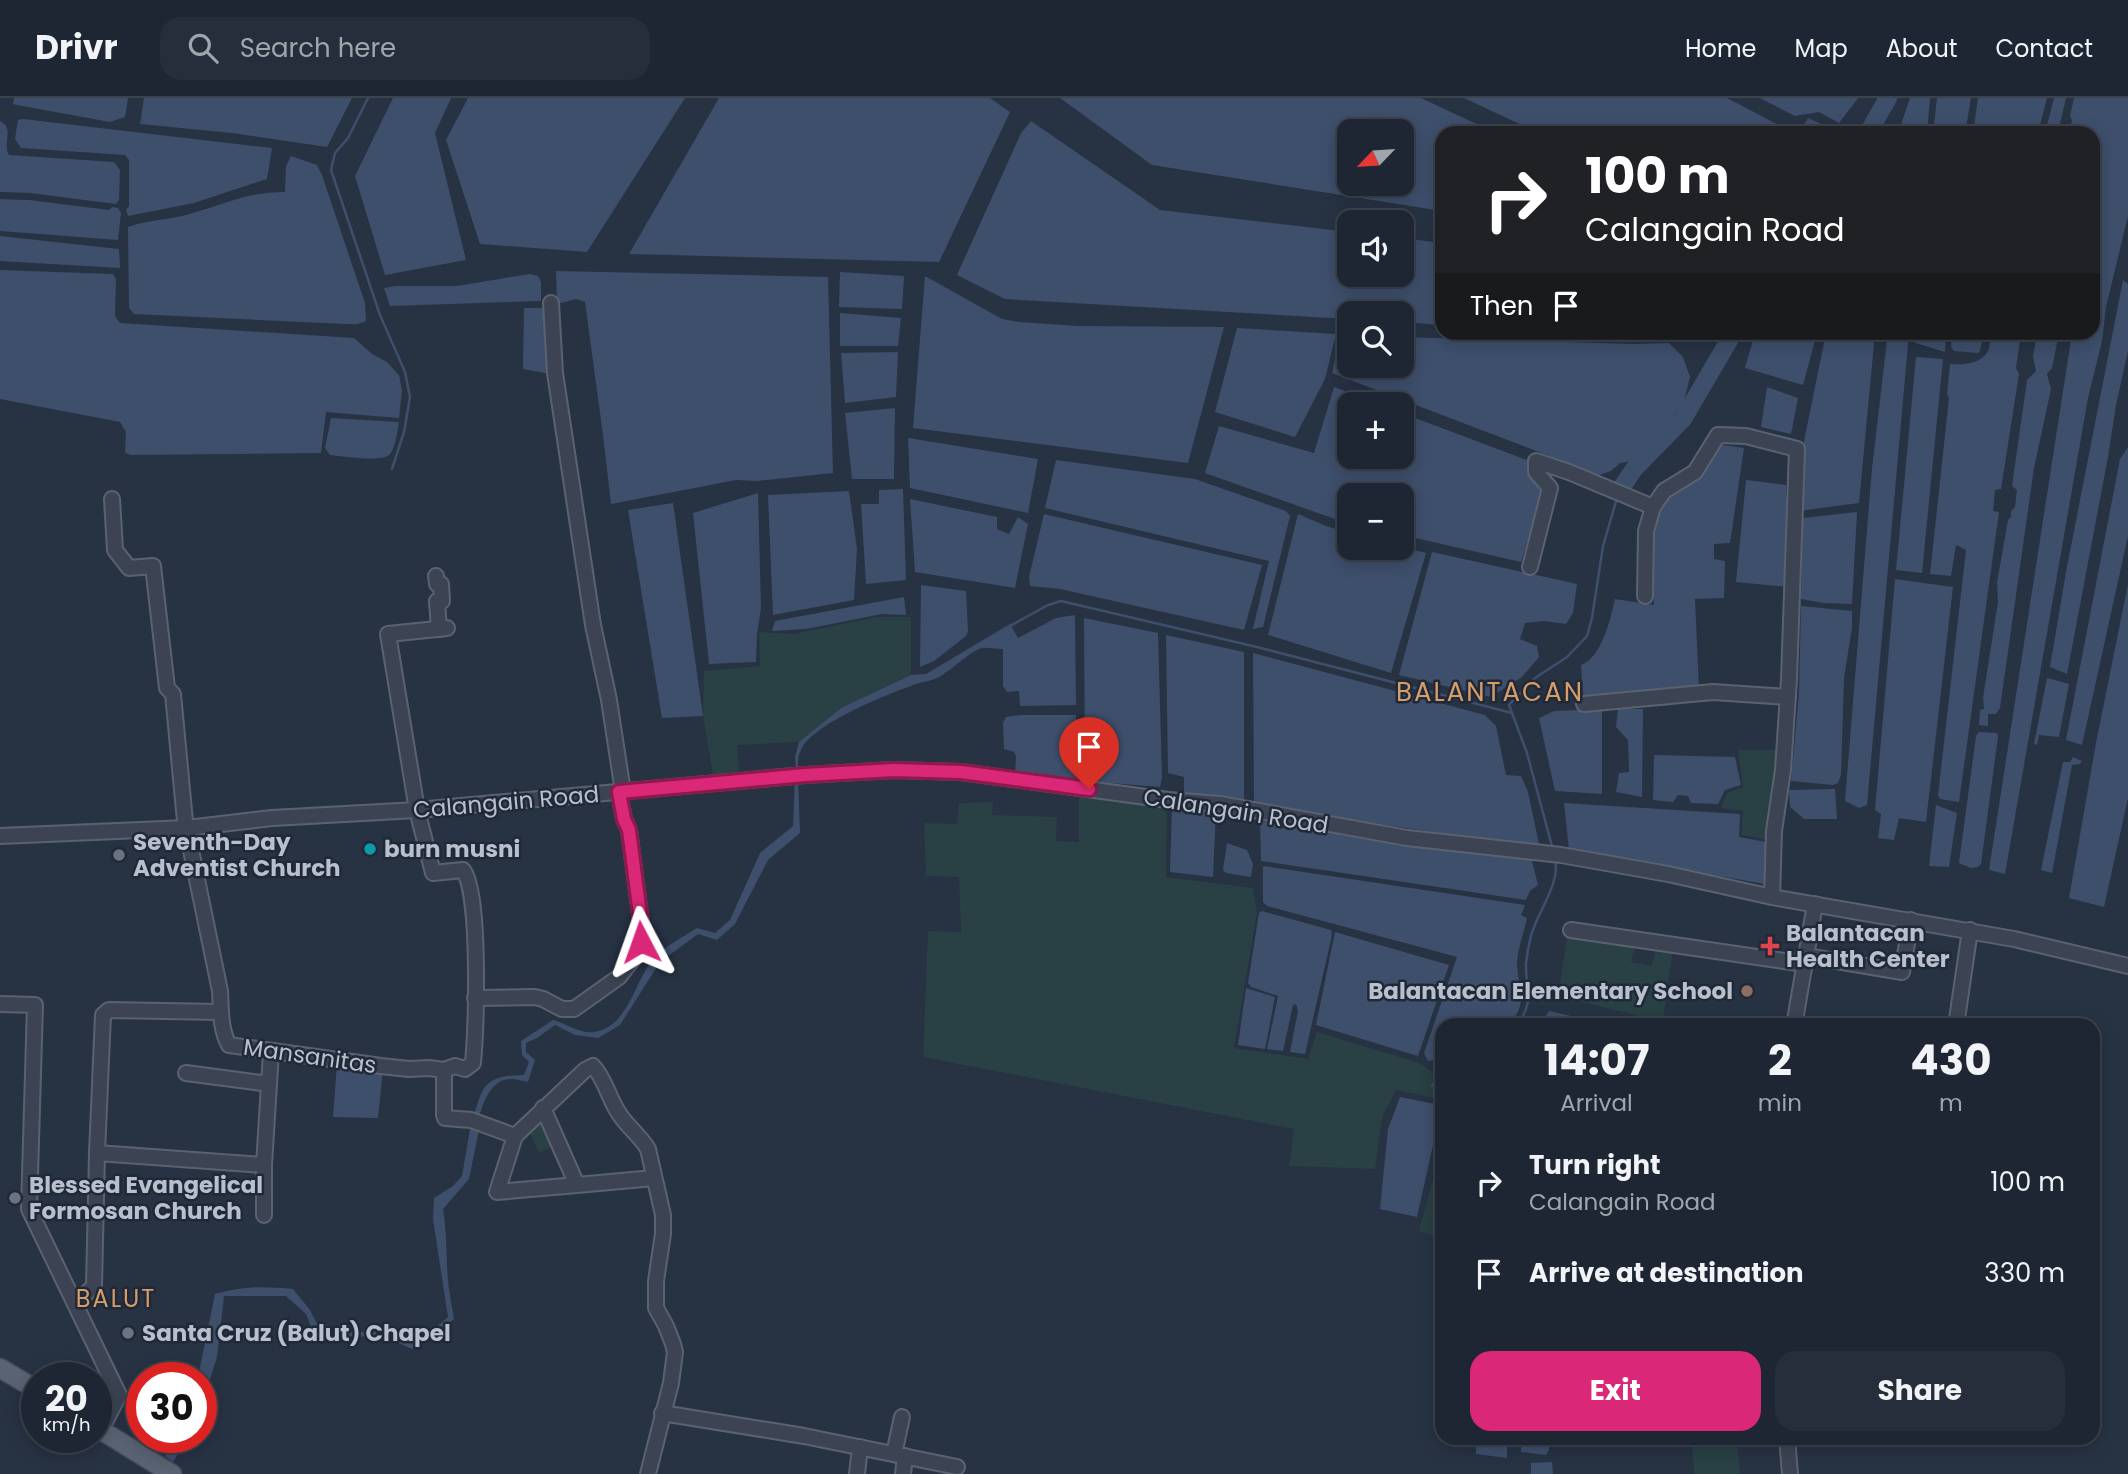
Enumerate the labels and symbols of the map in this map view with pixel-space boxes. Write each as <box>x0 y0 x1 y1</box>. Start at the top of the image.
north arrow <box>1337 119 1414 196</box>
district label: BALANTACAN <box>1396 674 1584 710</box>
pin <box>1059 717 1119 789</box>
street label: Calangain Road <box>412 778 600 826</box>
street label: Calangain Road <box>1141 781 1331 841</box>
place label: Seventh-Day Adventist Church <box>133 826 341 884</box>
place label: burn musni <box>384 833 520 865</box>
marker: burn musni <box>362 841 378 857</box>
marker: Seventh-Day Adventist Church <box>111 847 127 863</box>
position arrow <box>604 905 678 979</box>
place label: Balantacan Health Center <box>1786 917 1950 975</box>
marker: Balantacan Health Center <box>1760 936 1780 956</box>
place label: Balantacan Elementary School <box>1368 975 1733 1007</box>
marker: Balantacan Elementary School <box>1739 983 1755 999</box>
street label: Mansanitas <box>241 1031 379 1081</box>
place label: Blessed Evangelical Formosan Church <box>29 1169 263 1227</box>
marker: Blessed Evangelical Formosan Church <box>7 1190 23 1206</box>
district label: BALUT <box>76 1282 156 1315</box>
place label: Santa Cruz (Balut) Chapel <box>142 1317 451 1349</box>
marker: Santa Cruz (Balut) Chapel <box>120 1325 136 1341</box>
speed limit sign: 30 <box>126 1362 217 1453</box>

